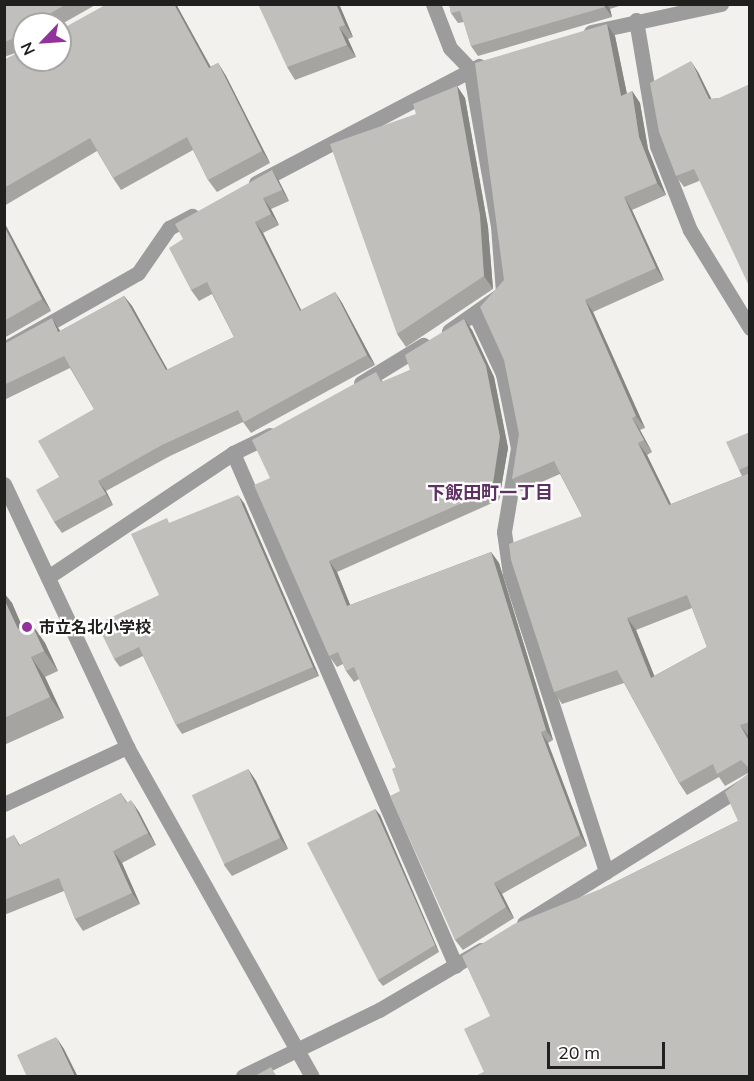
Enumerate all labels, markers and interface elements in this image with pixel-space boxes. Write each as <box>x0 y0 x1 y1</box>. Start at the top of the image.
north arrow <box>12 12 72 72</box>
text: N <box>16 39 39 58</box>
district label: 下飯田町一丁目 <box>427 482 553 504</box>
place label: 市立名北小学校 <box>39 617 151 637</box>
marker: 市立名北小学校 <box>20 620 34 634</box>
scale bar <box>550 1030 668 1068</box>
text: 20 m <box>558 1041 600 1064</box>

